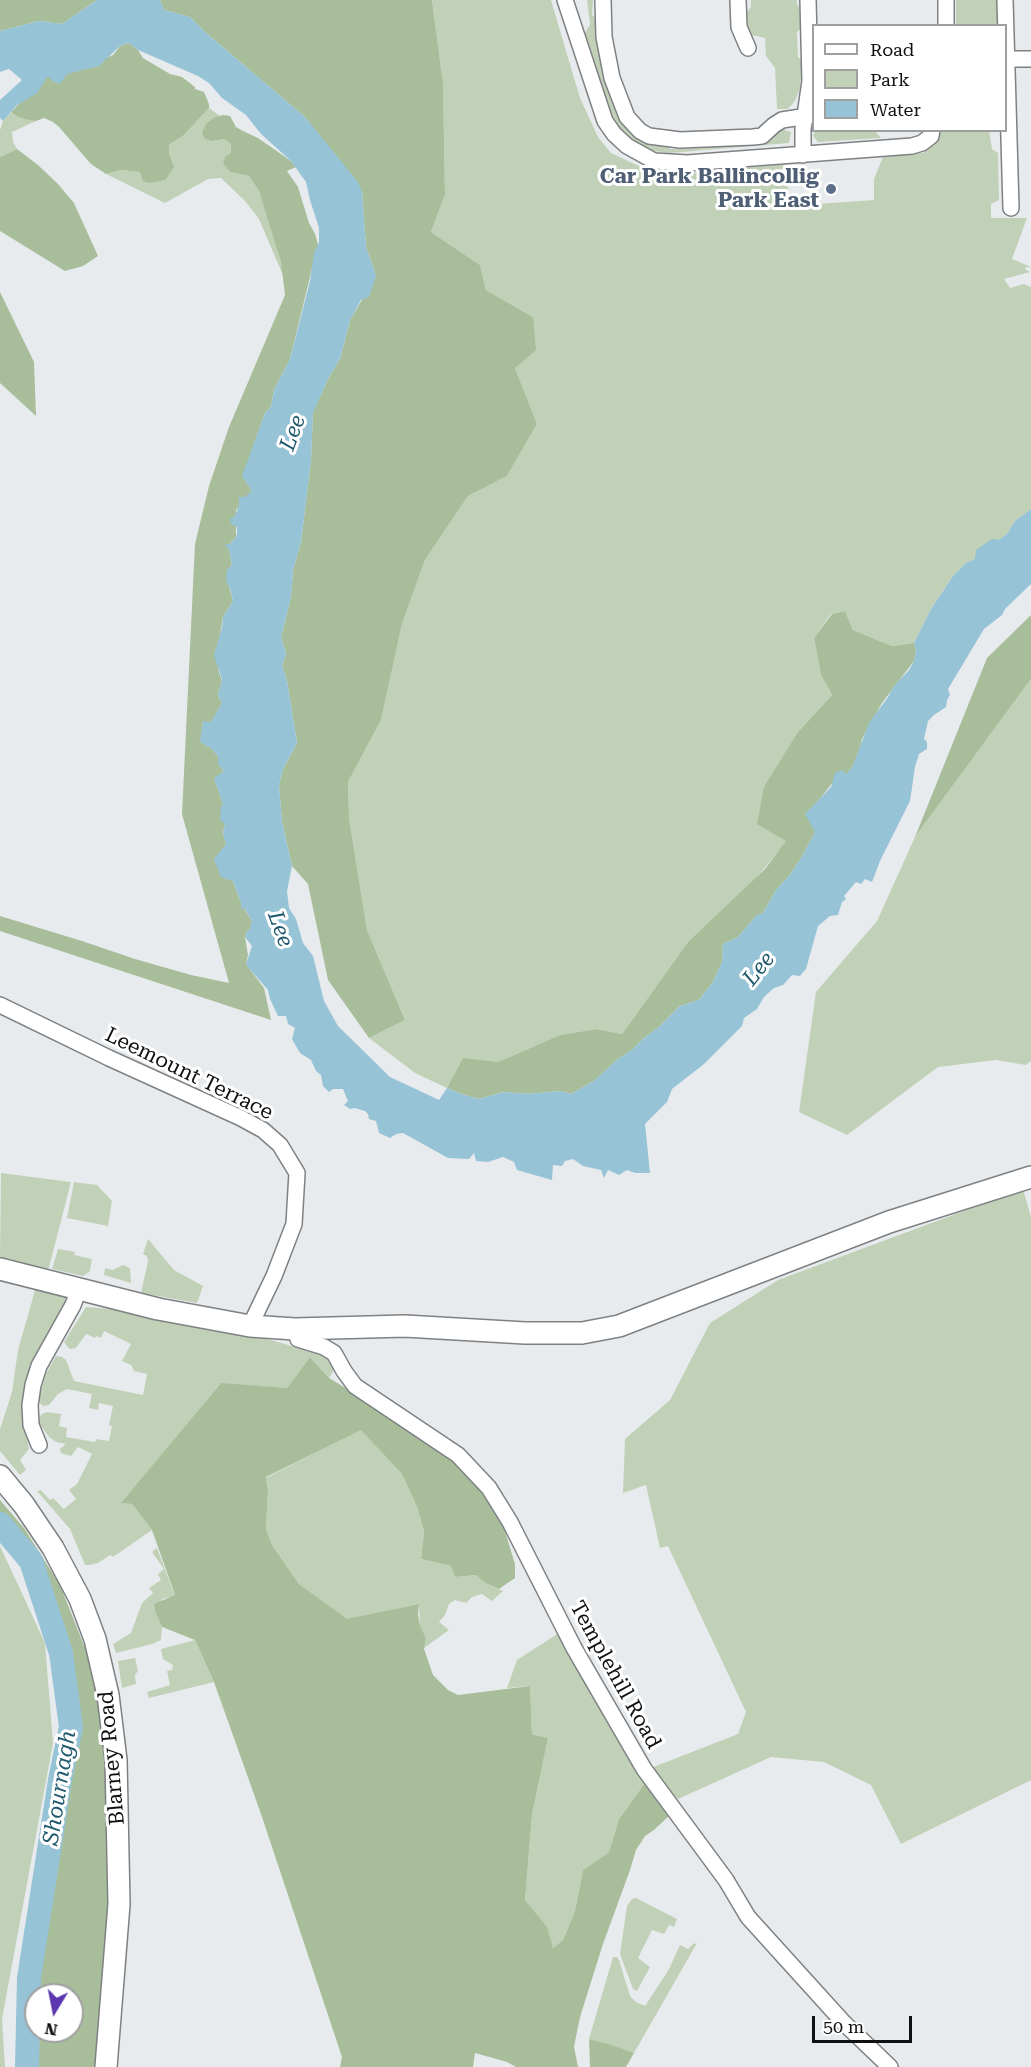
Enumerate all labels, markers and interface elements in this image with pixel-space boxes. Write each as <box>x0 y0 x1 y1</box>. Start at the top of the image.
legend <box>812 24 1007 132</box>
text: Road <box>870 39 914 60</box>
text: Park <box>870 69 910 90</box>
text: Water <box>870 99 921 120</box>
place label: Car Park Ballincollig Park East <box>600 164 819 214</box>
marker: Car Park Ballincollig Park East <box>824 182 838 196</box>
water label: Lee <box>274 412 312 454</box>
water label: Lee <box>261 908 299 950</box>
water label: Lee <box>737 947 781 991</box>
street label: Leemount Terrace <box>101 1022 277 1126</box>
street label: Templehill Road <box>564 1597 666 1753</box>
street label: Blarney Road <box>94 1690 130 1826</box>
water label: Shournagh <box>38 1729 82 1847</box>
north arrow <box>24 1983 84 2043</box>
scale bar <box>815 2004 916 2042</box>
text: 50 m <box>823 2016 864 2037</box>
text: N <box>43 2019 59 2040</box>

